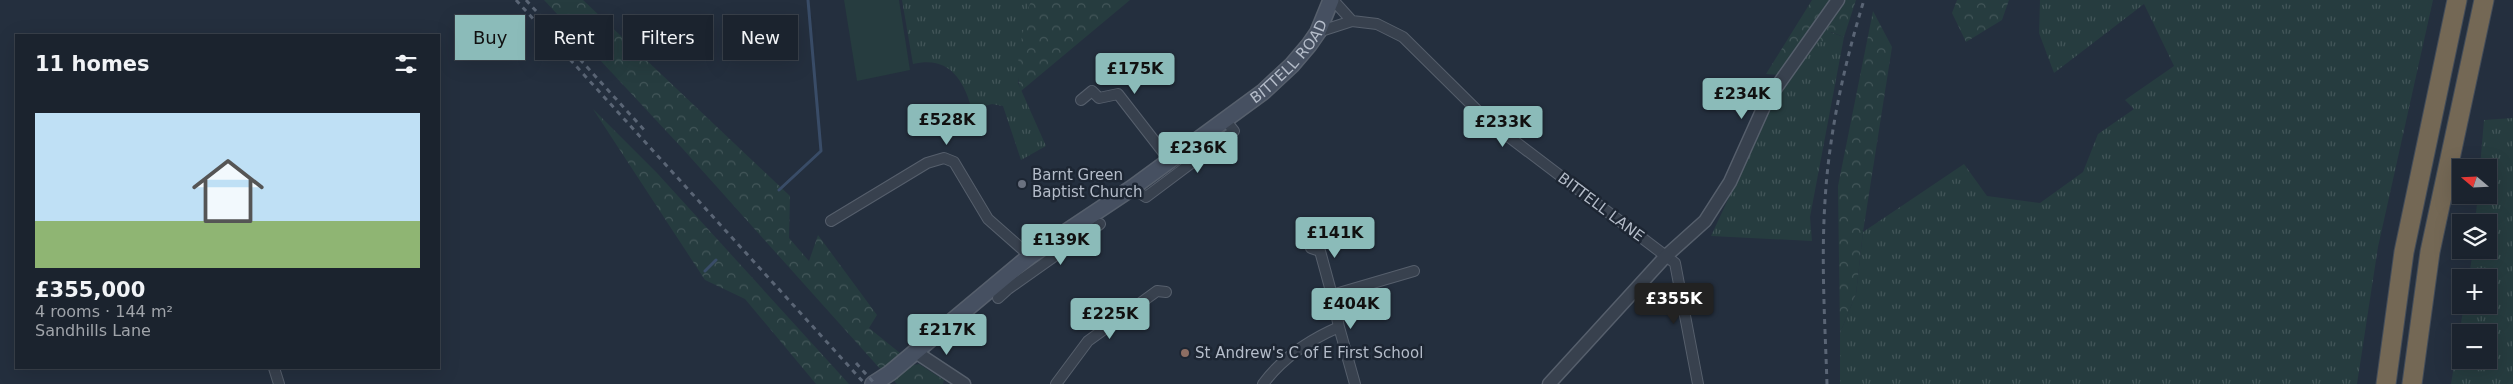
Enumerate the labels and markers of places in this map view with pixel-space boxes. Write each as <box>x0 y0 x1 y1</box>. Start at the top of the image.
pin: £175K <box>1100 52 1170 95</box>
pin: £234K <box>1707 78 1777 120</box>
pin: £528K <box>912 104 982 146</box>
pin: £233K <box>1468 106 1538 148</box>
pin: £236K <box>1163 132 1233 174</box>
place label: Barnt Green Baptist Church <box>1032 166 1143 201</box>
marker: Barnt Green Baptist Church <box>1016 178 1028 190</box>
pin: £141K <box>1300 216 1370 259</box>
pin: £139K <box>1026 224 1096 266</box>
pin: £355K <box>1639 282 1709 325</box>
pin: £404K <box>1316 288 1386 330</box>
pin: £225K <box>1075 298 1145 340</box>
pin: £217K <box>912 314 982 356</box>
place label: St Andrew's C of E First School <box>1195 344 1423 362</box>
marker: St Andrew's C of E First School <box>1179 347 1191 359</box>

